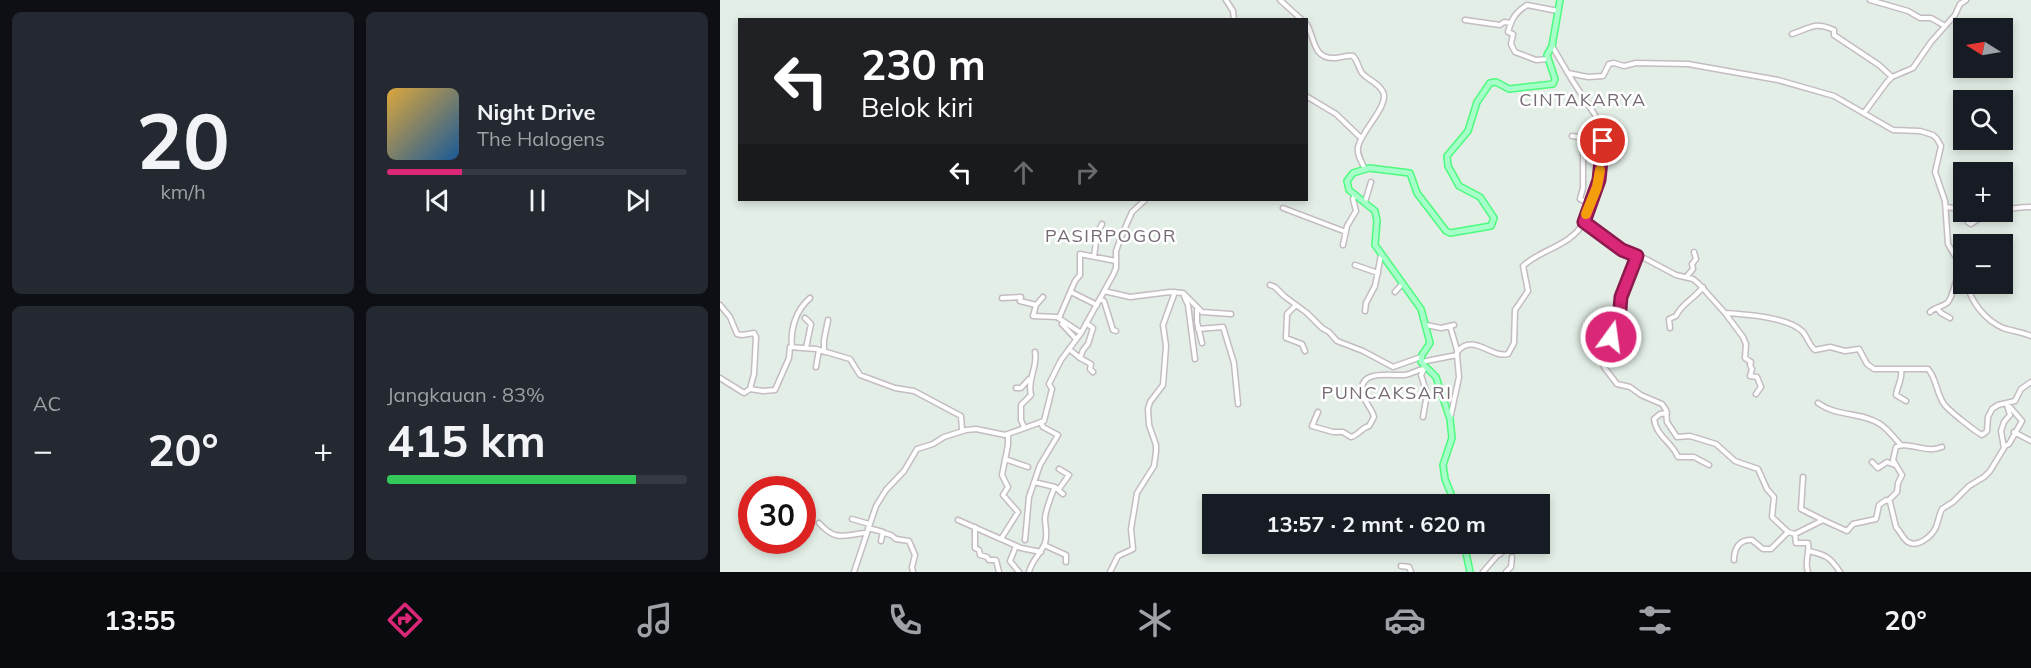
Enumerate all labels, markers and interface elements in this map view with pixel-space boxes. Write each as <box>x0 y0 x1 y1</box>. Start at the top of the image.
north arrow <box>1953 18 2013 78</box>
map controls <box>1953 18 2013 294</box>
text: 230 m <box>861 38 986 91</box>
icon: left <box>762 42 840 120</box>
district label: CINTAKARYA <box>1519 88 1647 111</box>
text: Belok kiri <box>861 90 973 124</box>
button: search <box>1953 90 2013 150</box>
text: 20 <box>136 91 230 189</box>
text: Night Drive <box>477 98 596 126</box>
pin <box>1577 115 1628 166</box>
icon: arrive <box>1586 124 1619 157</box>
text: The Halogens <box>477 126 605 151</box>
icon: left <box>944 156 977 189</box>
icon: ahead <box>1007 156 1040 189</box>
icon: right <box>1070 156 1103 189</box>
button: + <box>1953 162 2013 222</box>
text: km/h <box>160 179 206 204</box>
icon: previous <box>421 184 454 217</box>
icon: pause <box>521 184 554 217</box>
icon: next <box>621 184 654 217</box>
district label: PASIRPOGOR <box>1045 224 1177 247</box>
button: − <box>1953 234 2013 294</box>
position arrow <box>1579 305 1643 369</box>
district label: PUNCAKSARI <box>1322 381 1453 404</box>
text: Jangkauan · 83% <box>387 382 545 407</box>
text: AC <box>33 391 61 416</box>
text: 415 km <box>387 412 546 468</box>
text: 20° <box>147 421 219 477</box>
text: − <box>33 429 53 470</box>
text: + <box>313 429 333 470</box>
speed limit sign: 30 <box>738 476 816 554</box>
text: 13:57 · 2 mnt · 620 m <box>1266 510 1486 538</box>
icon: directions <box>384 599 426 641</box>
icon: music <box>634 599 676 641</box>
icon: phone <box>884 599 926 641</box>
icon: climate <box>1134 599 1176 641</box>
icon: car <box>1384 599 1426 641</box>
icon: filters <box>1634 599 1676 641</box>
text: 13:55 <box>104 603 176 637</box>
text: 20° <box>1884 603 1927 637</box>

